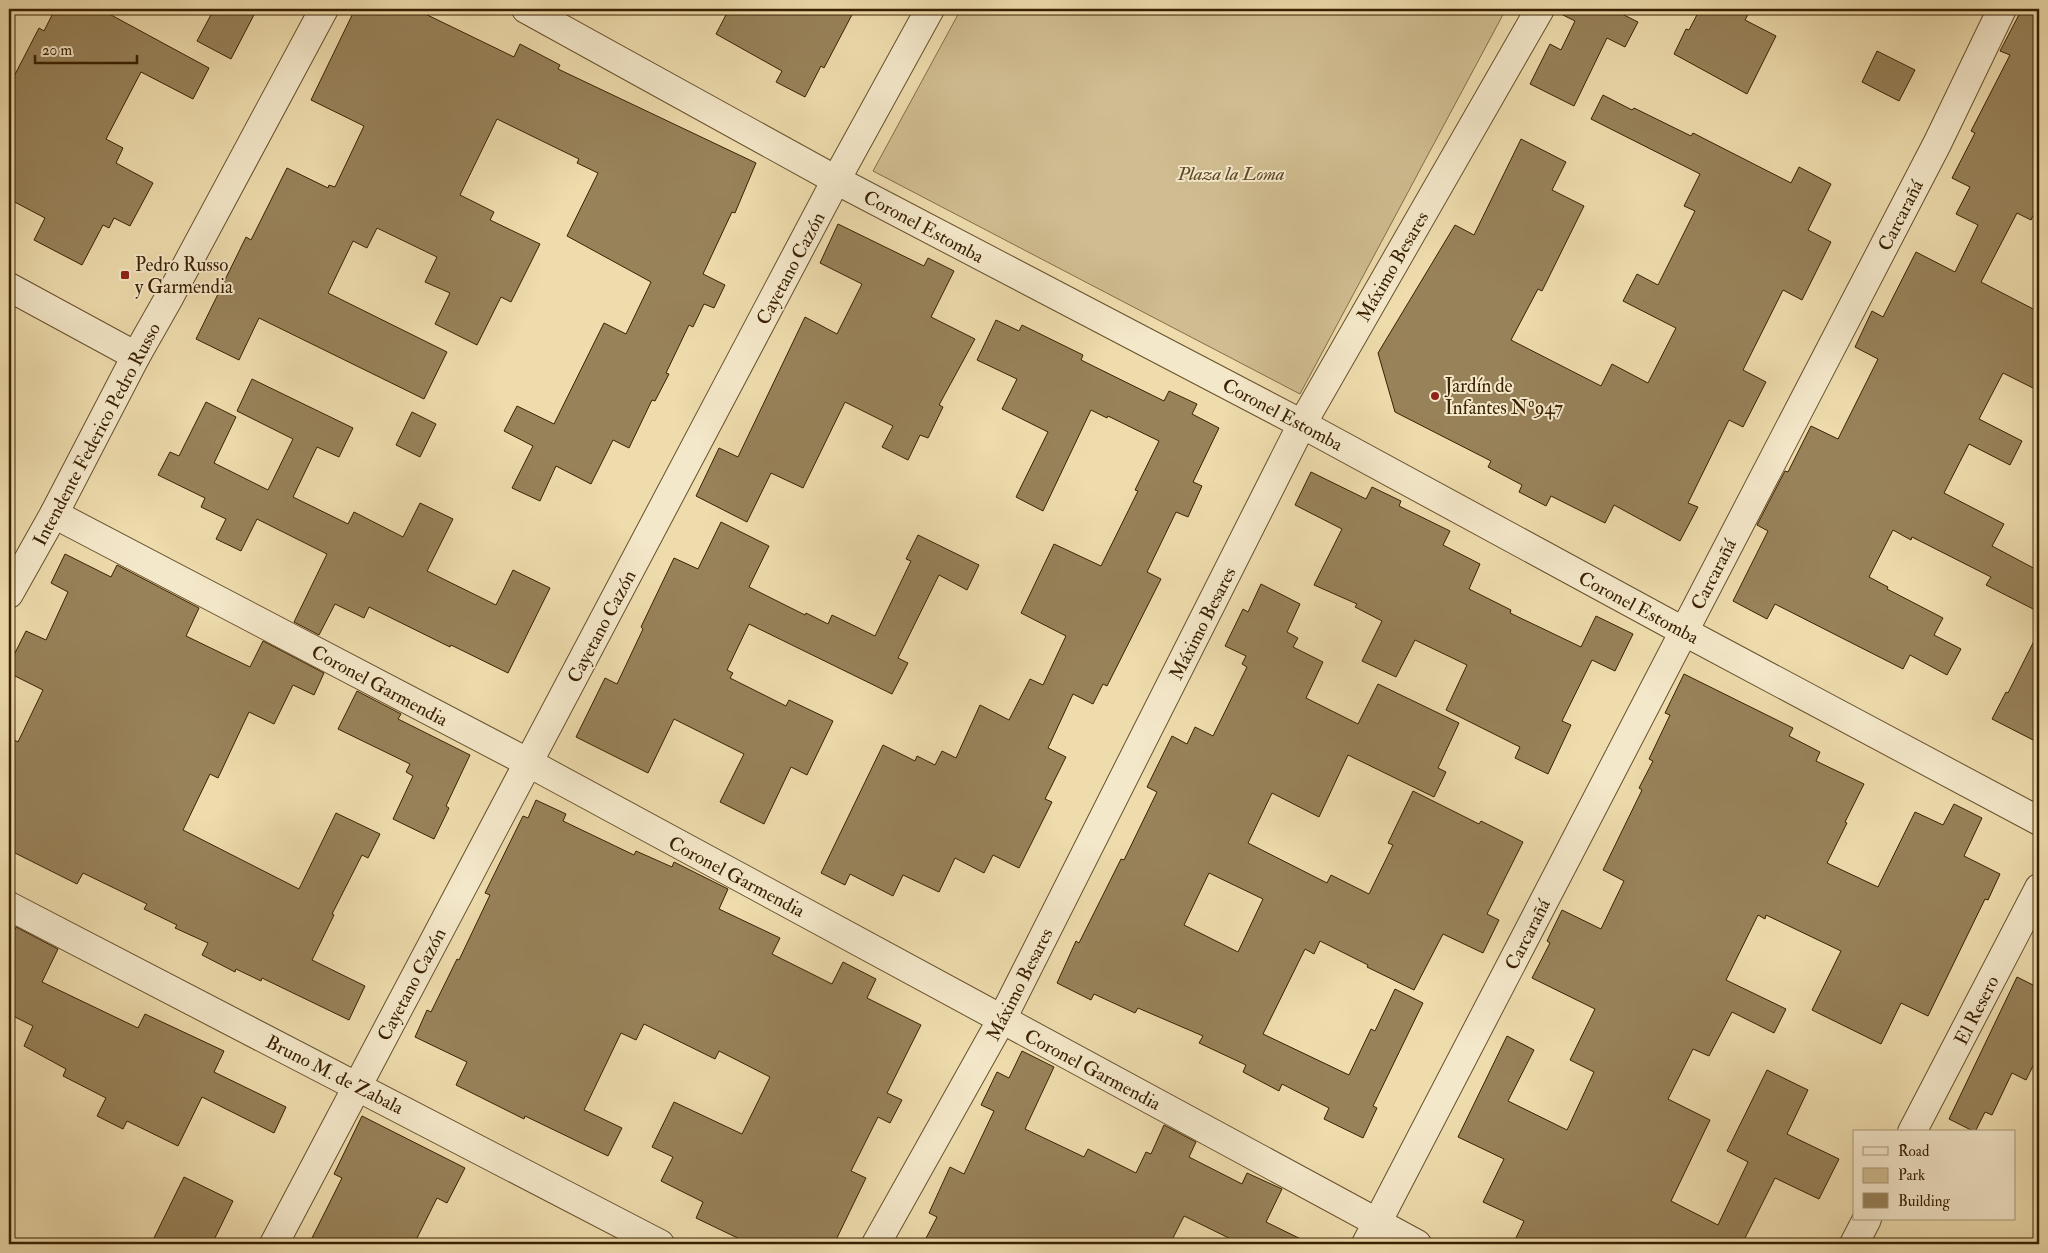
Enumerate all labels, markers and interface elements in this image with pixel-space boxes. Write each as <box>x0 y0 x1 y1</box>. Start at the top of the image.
scale bar <box>35 32 138 64</box>
text: 20 m <box>42 41 72 60</box>
park label: Plaza la Loma <box>1176 162 1285 186</box>
street label: Carcarañá <box>1873 176 1929 255</box>
street label: Coronel Estomba <box>859 185 988 269</box>
street label: Máximo Besares <box>1352 207 1434 326</box>
street label: Cayetano Cazón <box>751 208 831 329</box>
place label: Pedro Russo y Garmendia <box>135 253 233 299</box>
marker: Pedro Russo y Garmendia <box>119 269 131 281</box>
street label: Intendente Federico Pedro Russo <box>28 319 166 550</box>
street label: Coronel Estomba <box>1218 373 1347 457</box>
place label: Jardín de Infantes Nº947 <box>1444 374 1563 420</box>
marker: Jardín de Infantes Nº947 <box>1429 390 1441 402</box>
street label: Carcarañá <box>1686 535 1742 614</box>
street label: Máximo Besares <box>1164 563 1242 684</box>
street label: Cayetano Cazón <box>562 566 642 687</box>
street label: Coronel Estomba <box>1574 566 1703 650</box>
street label: Coronel Garmendia <box>307 640 452 732</box>
street label: Coronel Garmendia <box>664 831 809 923</box>
street label: Carcarañá <box>1500 895 1556 974</box>
street label: Cayetano Cazón <box>372 924 452 1045</box>
street label: Máximo Besares <box>981 924 1059 1045</box>
street label: El Resero <box>1949 972 2005 1049</box>
street label: Coronel Garmendia <box>1020 1024 1165 1116</box>
street label: Bruno M. de Zabala <box>262 1030 408 1120</box>
legend <box>1853 1130 2016 1220</box>
text: Road <box>1898 1142 1930 1161</box>
text: Park <box>1898 1166 1925 1185</box>
text: Building <box>1898 1192 1950 1211</box>

